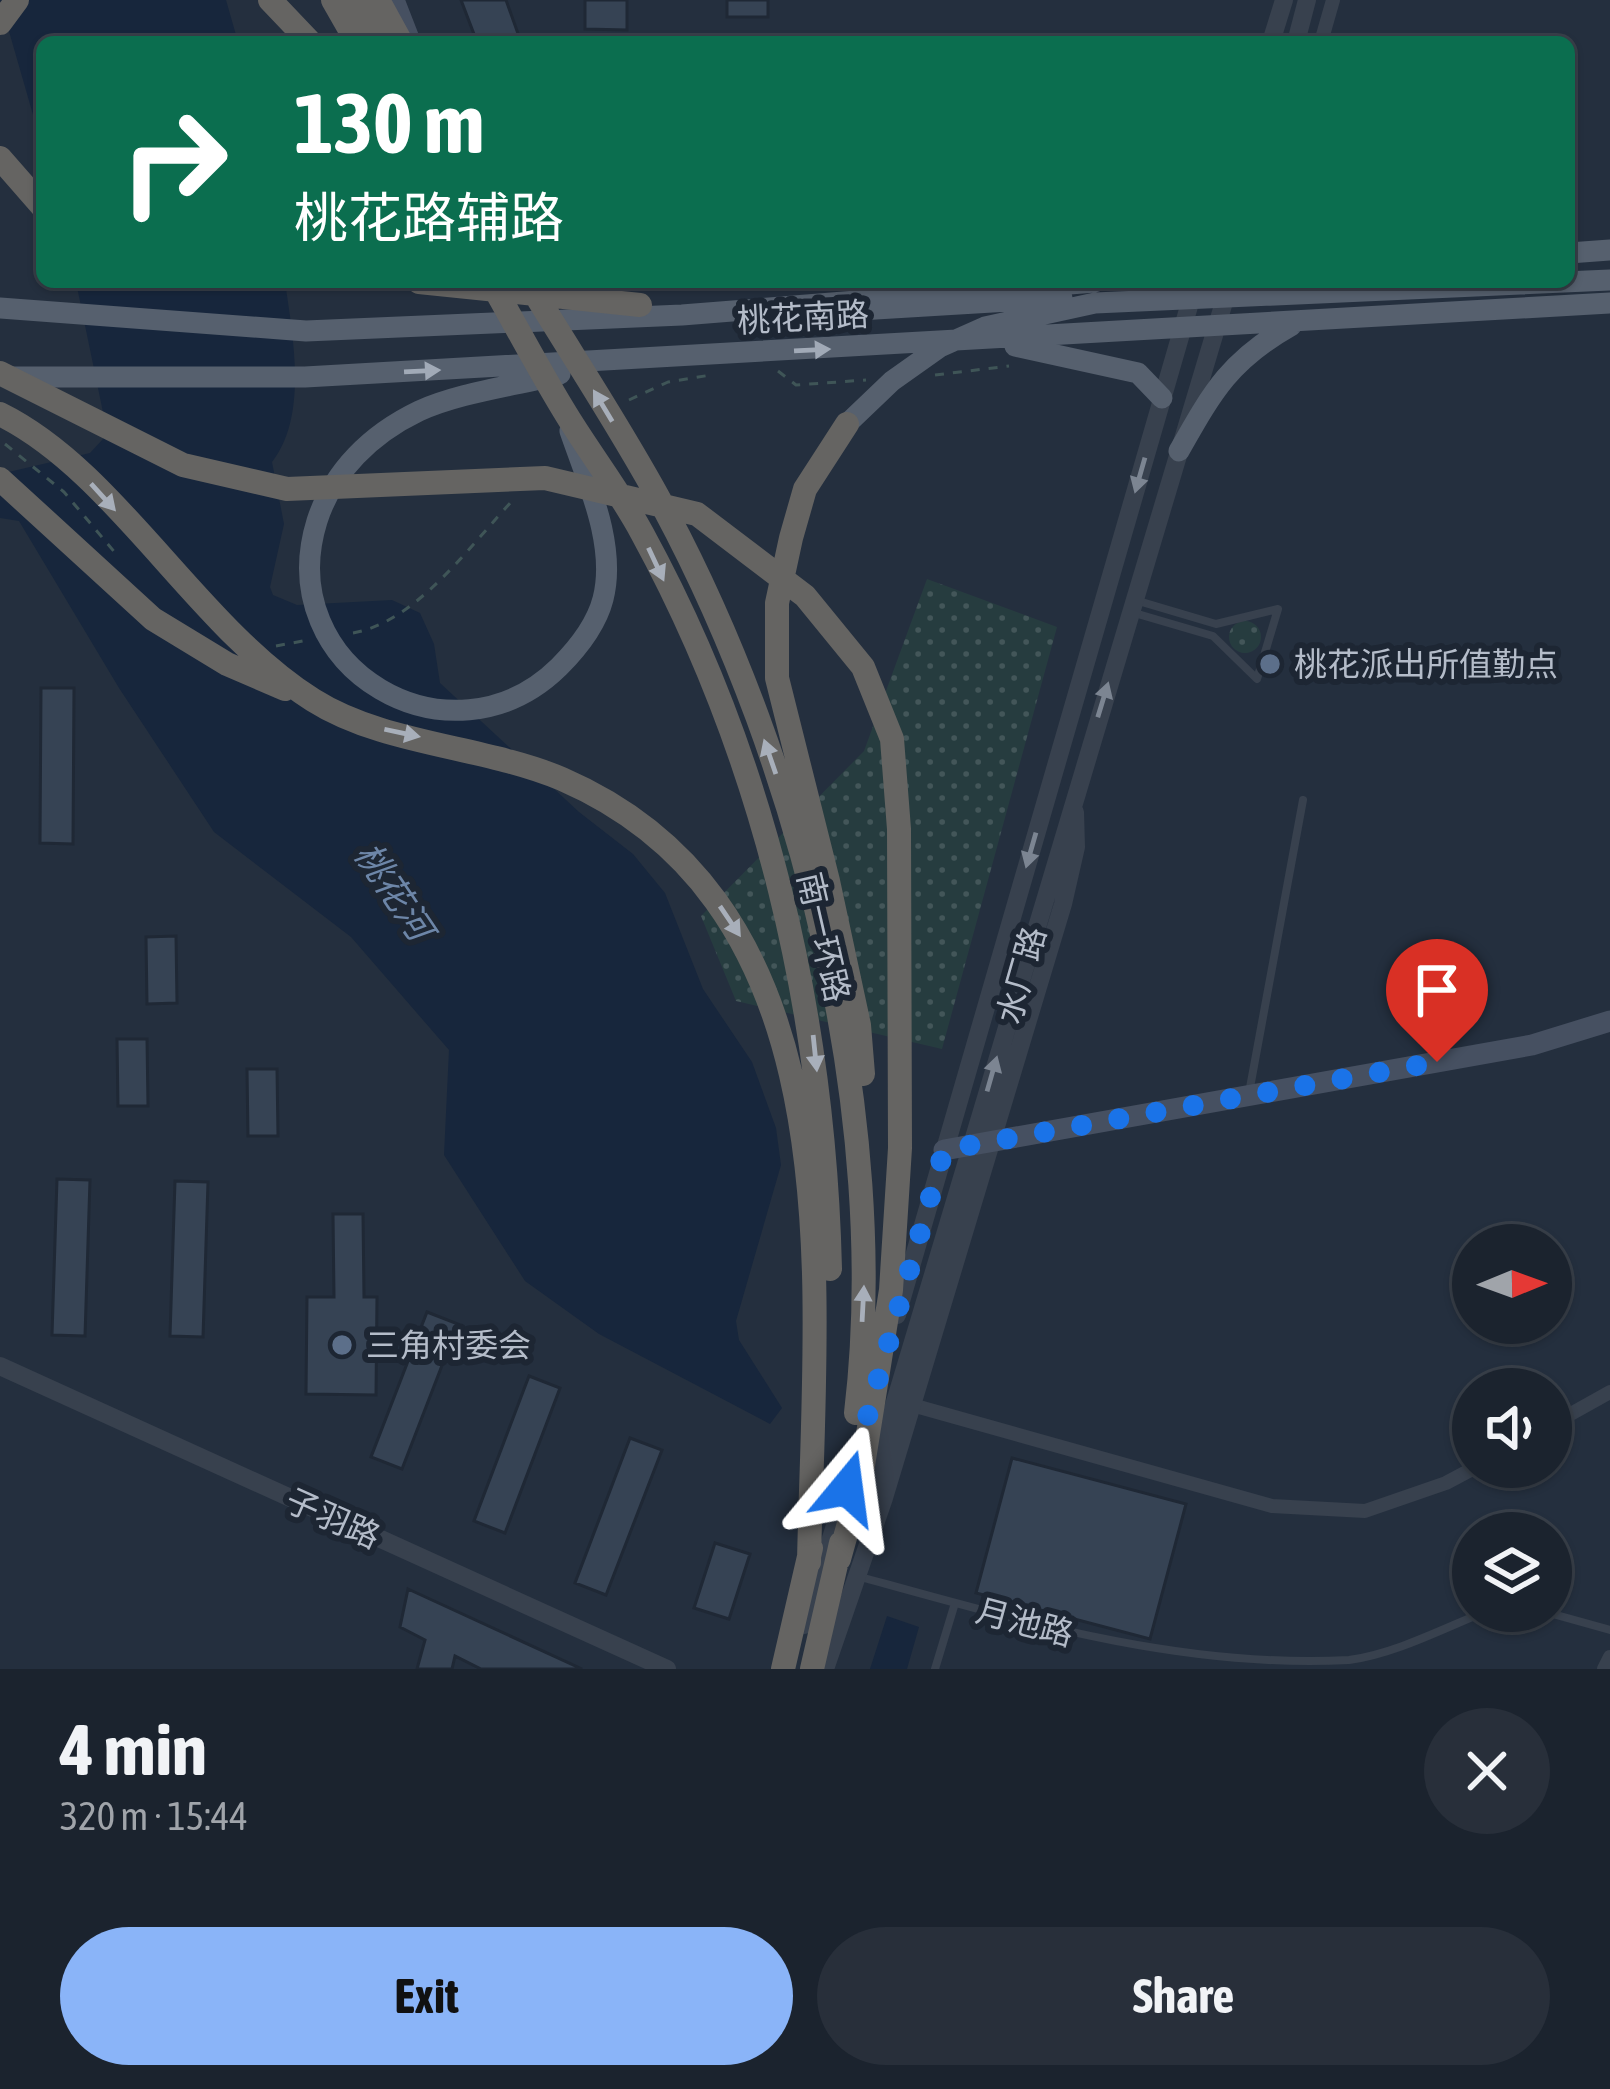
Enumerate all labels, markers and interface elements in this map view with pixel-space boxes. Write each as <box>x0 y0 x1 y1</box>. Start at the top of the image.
text: 130 m <box>294 75 484 171</box>
icon: right <box>96 84 252 240</box>
text: 桃花路辅路 <box>294 187 564 248</box>
street label: 桃花南路 <box>736 295 870 339</box>
one-way arrow <box>794 340 832 359</box>
one-way arrow <box>404 361 441 380</box>
one-way arrow <box>593 389 614 423</box>
one-way arrow <box>1130 457 1148 494</box>
one-way arrow <box>88 482 116 511</box>
one-way arrow <box>646 547 666 582</box>
place label: 桃花派出所值勤点 <box>1294 645 1558 683</box>
marker: 桃花派出所值勤点 <box>1257 651 1283 677</box>
one-way arrow <box>1095 681 1113 718</box>
one-way arrow <box>384 725 422 744</box>
one-way arrow <box>760 739 778 775</box>
one-way arrow <box>1021 832 1039 868</box>
water label: 桃花河 <box>346 834 445 952</box>
street label: 南一环路 <box>791 868 857 1006</box>
one-way arrow <box>719 905 741 938</box>
street label: 水厂路 <box>989 922 1053 1028</box>
pin <box>1386 939 1488 1062</box>
icon: arrive <box>1404 957 1470 1023</box>
one-way arrow <box>805 1035 824 1072</box>
one-way arrow <box>984 1055 1002 1092</box>
north arrow <box>1452 1224 1572 1344</box>
map controls <box>1452 1224 1572 1632</box>
one-way arrow <box>854 1285 873 1323</box>
place label: 三角村委会 <box>366 1326 531 1364</box>
marker: 三角村委会 <box>329 1332 355 1358</box>
button: sound <box>1452 1368 1572 1488</box>
position arrow <box>784 1425 910 1551</box>
street label: 子羽路 <box>280 1481 386 1555</box>
button: layers <box>1452 1512 1572 1632</box>
street label: 月池路 <box>972 1591 1078 1653</box>
text: 4 min <box>60 1708 207 1790</box>
button: close <box>1424 1708 1550 1834</box>
text: 320 m · 15:44 <box>60 1794 248 1838</box>
button: Exit <box>60 1927 793 2065</box>
button: Share <box>817 1927 1550 2065</box>

